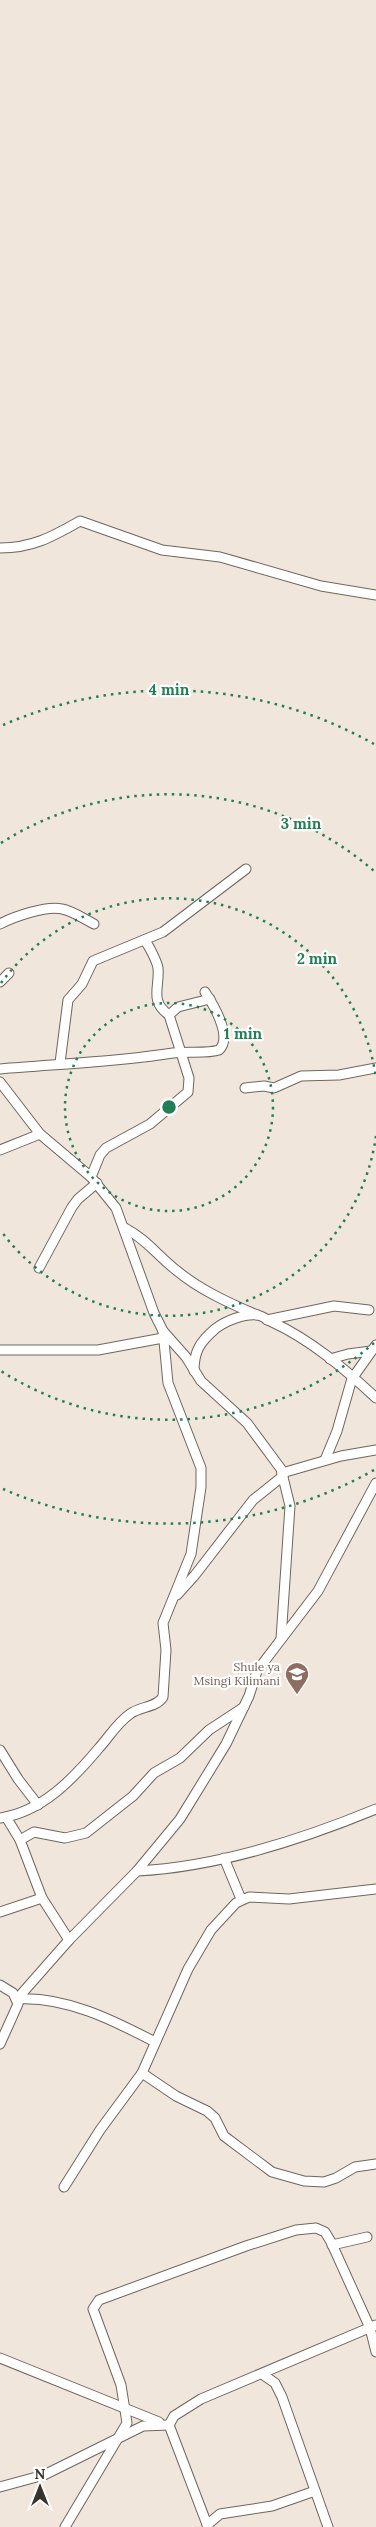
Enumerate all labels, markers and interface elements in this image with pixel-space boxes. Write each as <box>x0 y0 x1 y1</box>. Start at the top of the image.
text: 4 min <box>149 680 190 699</box>
text: 3 min <box>281 814 322 833</box>
text: 2 min <box>297 949 338 968</box>
text: 1 min <box>224 1024 263 1043</box>
centre of rings <box>160 1098 178 1116</box>
place label: Shule ya Msingi Kilimani <box>194 1659 280 1688</box>
school or university icon: Shule ya Msingi Kilimani <box>284 1661 310 1695</box>
north arrow <box>15 2462 65 2512</box>
text: N <box>35 2465 46 2483</box>

